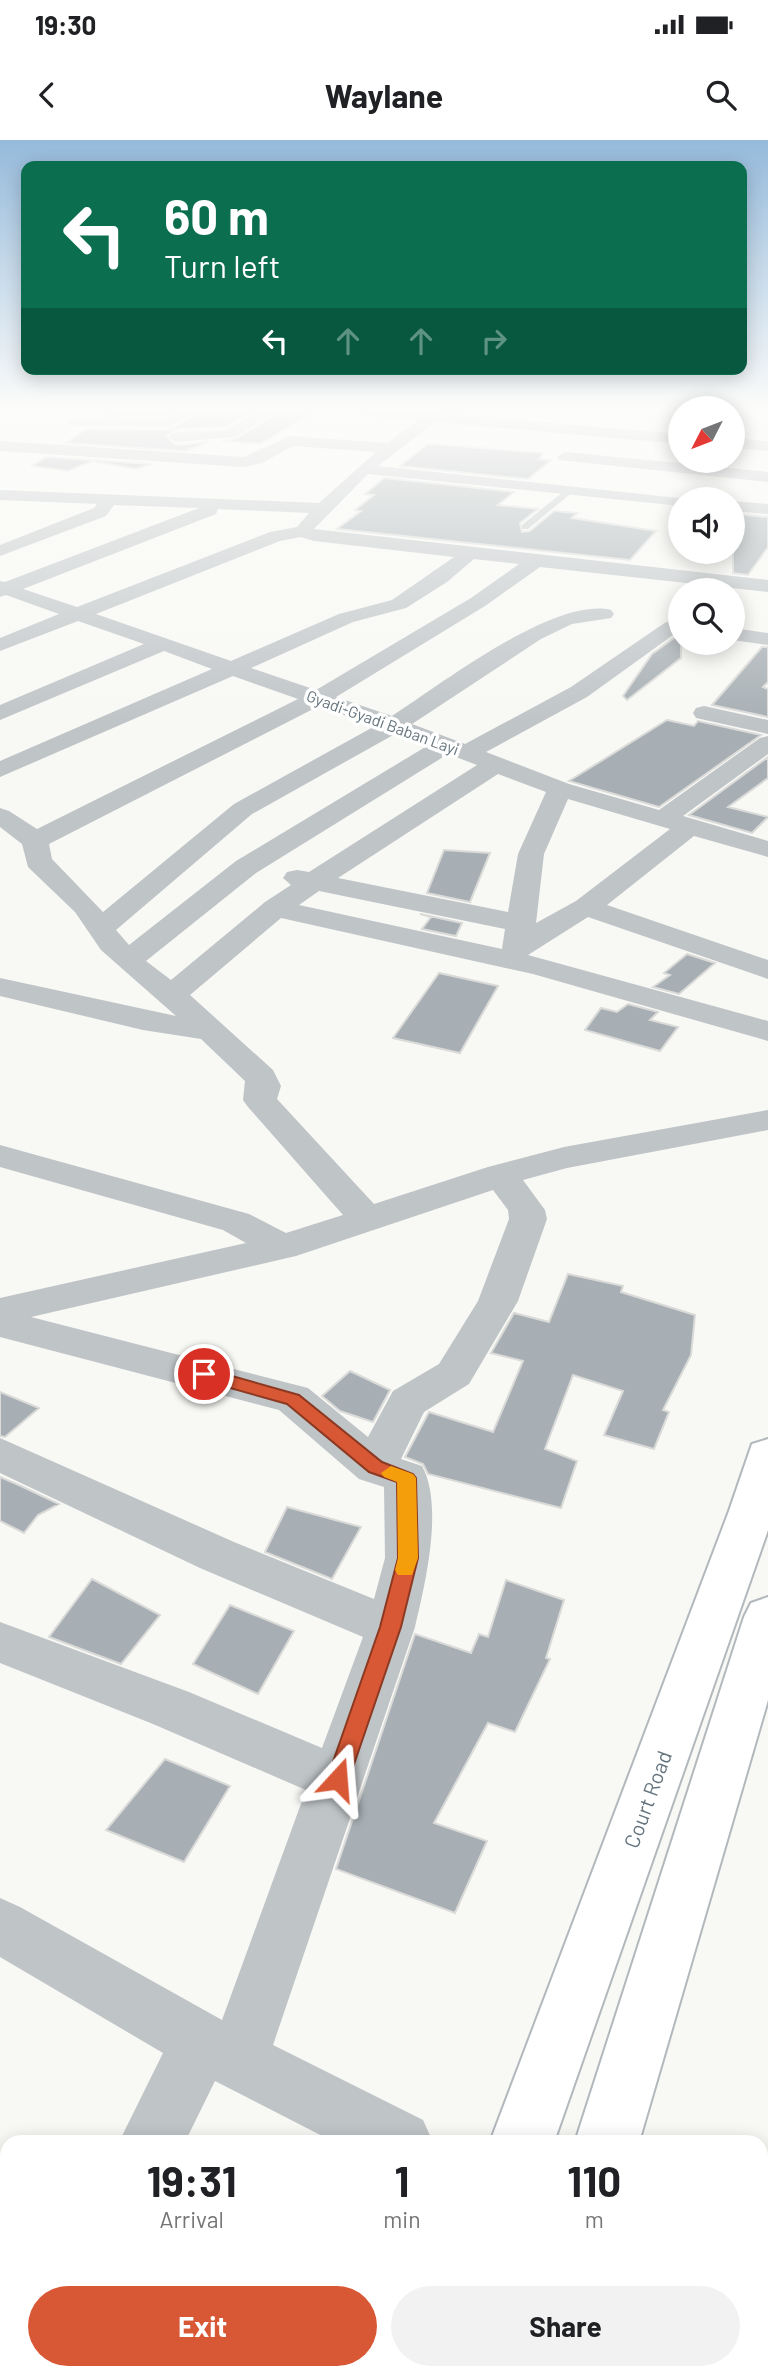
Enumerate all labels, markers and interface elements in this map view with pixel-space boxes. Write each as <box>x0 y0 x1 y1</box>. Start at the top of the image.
text: 19:30 <box>35 9 96 40</box>
icon: back <box>28 76 66 114</box>
text: Waylane <box>325 76 443 114</box>
icon: search <box>702 76 740 114</box>
text: 60 m <box>164 186 269 245</box>
icon: left <box>49 189 140 280</box>
text: Turn left <box>164 246 281 284</box>
icon: left <box>256 322 294 360</box>
icon: ahead <box>329 322 367 360</box>
icon: ahead <box>402 322 440 360</box>
icon: right <box>475 322 513 360</box>
north arrow <box>668 396 746 472</box>
map controls <box>668 396 745 655</box>
button: sound <box>668 487 745 564</box>
button: search <box>668 578 745 655</box>
street label: Gyadi-Gyadi Baban Layi <box>304 686 462 758</box>
pin <box>174 1344 234 1404</box>
icon: arrive <box>185 1355 223 1393</box>
position arrow <box>301 1742 375 1816</box>
street label: Court Road <box>618 1747 676 1851</box>
text: 19:31 <box>147 2155 237 2205</box>
text: 1 <box>395 2155 409 2205</box>
text: 110 <box>567 2155 621 2205</box>
text: Arrival <box>160 2205 224 2233</box>
text: min <box>383 2205 421 2233</box>
text: m <box>585 2205 604 2233</box>
button: Exit <box>28 2286 377 2366</box>
button: Share <box>391 2286 740 2366</box>

